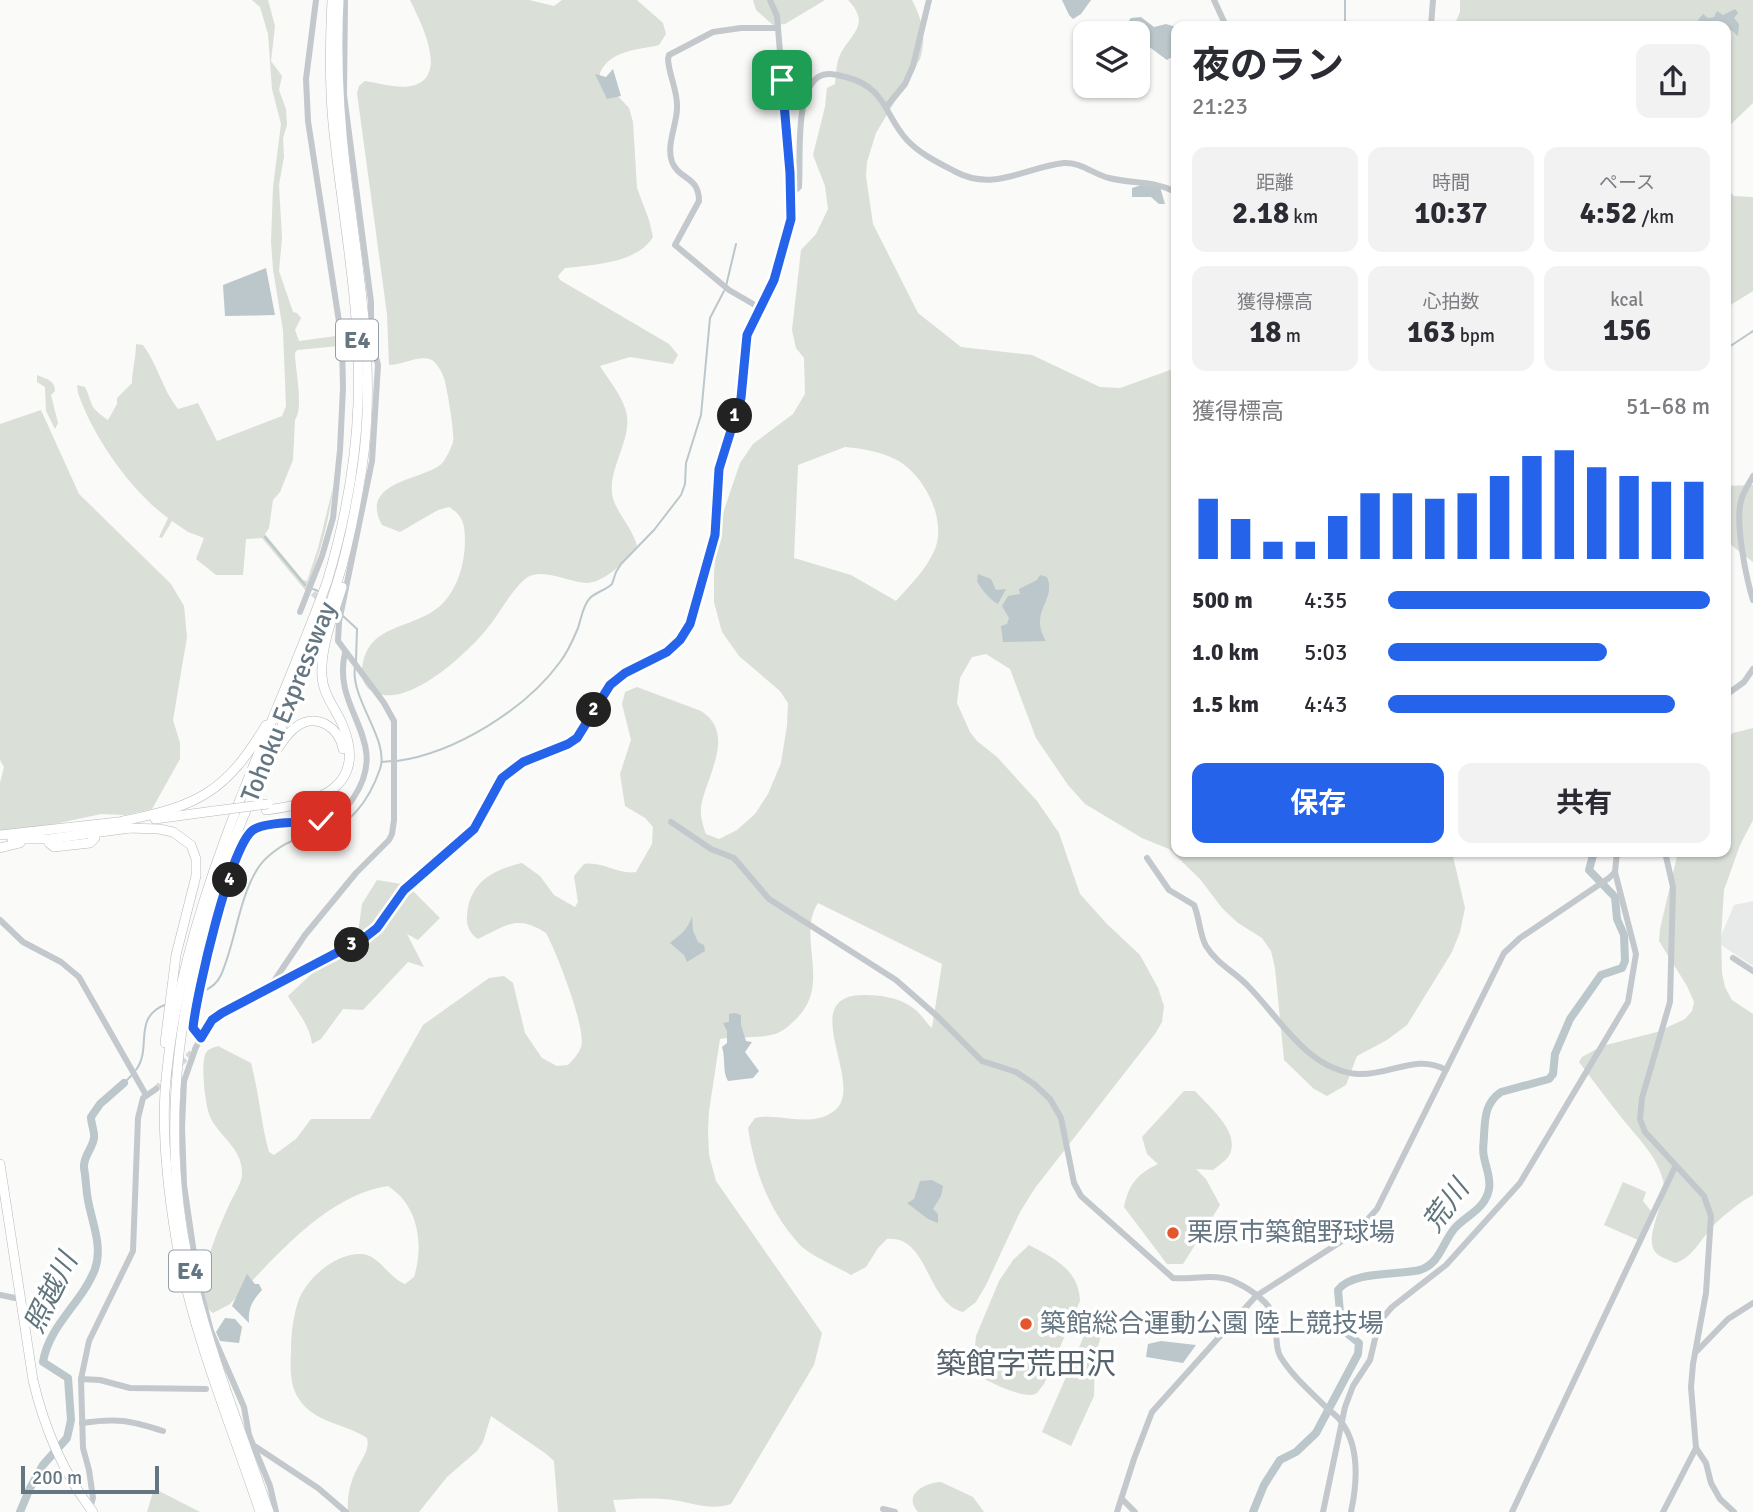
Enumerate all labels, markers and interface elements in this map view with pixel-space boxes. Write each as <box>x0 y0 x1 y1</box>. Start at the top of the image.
map controls <box>1073 21 1150 98</box>
button: layers <box>1073 21 1150 98</box>
text: 夜のラン <box>1192 42 1344 89</box>
button: share <box>1636 44 1710 118</box>
pin <box>752 50 812 110</box>
icon: arrive <box>763 61 801 99</box>
text: 21:23 <box>1192 92 1248 121</box>
text: 距離 <box>1256 171 1294 195</box>
text: 時間 <box>1432 171 1470 195</box>
text: ペース <box>1599 171 1655 195</box>
text: 2.18 <box>1232 195 1289 232</box>
text: 10:37 <box>1414 195 1488 232</box>
text: 4:52 <box>1580 195 1637 232</box>
text: km <box>1289 205 1318 229</box>
text: /km <box>1637 205 1674 229</box>
text: kcal <box>1610 288 1644 312</box>
text: 獲得標高 <box>1237 290 1313 314</box>
text: 心拍数 <box>1422 290 1480 314</box>
text: 156 <box>1603 312 1651 349</box>
text: 18 <box>1249 314 1282 351</box>
text: 163 <box>1407 314 1456 351</box>
road number: E4 <box>336 320 378 360</box>
text: m <box>1282 324 1301 348</box>
text: bpm <box>1456 324 1495 348</box>
text: 51–68 m <box>1626 392 1710 421</box>
text: 獲得標高 <box>1192 397 1284 426</box>
pin: 1 <box>718 398 752 434</box>
text: 1 <box>729 403 740 427</box>
text: 500 m <box>1192 586 1253 615</box>
text: 4:35 <box>1304 586 1347 615</box>
street label: Tohoku Expressway <box>234 597 344 807</box>
text: 1.0 km <box>1192 638 1259 667</box>
text: 5:03 <box>1304 638 1347 667</box>
text: 1.5 km <box>1192 690 1259 719</box>
text: 4:43 <box>1304 690 1347 719</box>
pin: 2 <box>576 692 612 728</box>
text: 2 <box>588 697 599 721</box>
button: 保存 <box>1192 763 1444 843</box>
button: 共有 <box>1458 763 1710 843</box>
pin <box>291 791 351 851</box>
icon: check <box>302 802 340 840</box>
pin: 4 <box>212 862 247 898</box>
text: 4 <box>224 867 235 891</box>
pin: 3 <box>334 928 370 962</box>
text: 3 <box>346 932 357 956</box>
water label: 荒川 <box>1416 1171 1478 1239</box>
place label: 栗原市築館野球場 <box>1187 1217 1395 1249</box>
marker: 栗原市築館野球場 <box>1165 1225 1181 1241</box>
water label: 照越川 <box>17 1245 86 1338</box>
road number: E4 <box>169 1251 211 1292</box>
place label: 築館総合運動公園 陸上競技場 <box>1040 1308 1384 1340</box>
marker: 築館総合運動公園 陸上競技場 <box>1018 1316 1034 1332</box>
district label: 築館字荒田沢 <box>936 1346 1116 1383</box>
scale bar <box>21 1463 159 1495</box>
text: 200 m <box>32 1466 82 1490</box>

